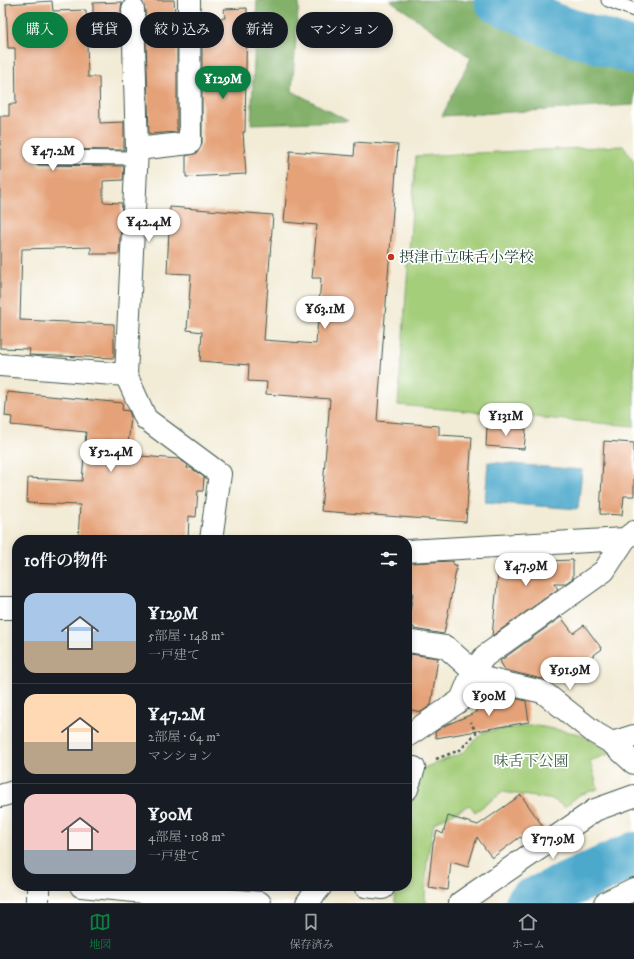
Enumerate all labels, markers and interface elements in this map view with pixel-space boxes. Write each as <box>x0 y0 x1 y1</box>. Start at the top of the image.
chip: 購入 <box>12 12 68 48</box>
chip: 賃貸 <box>76 12 132 48</box>
chip: 絞り込み <box>140 12 224 48</box>
chip: 新着 <box>232 12 288 48</box>
chip: マンション <box>296 12 393 48</box>
pin: ¥129M <box>195 66 251 100</box>
text: ¥129M <box>204 71 242 87</box>
pin: ¥47.2M <box>20 138 86 172</box>
text: ¥47.2M <box>31 143 75 159</box>
pin: ¥42.4M <box>116 209 182 243</box>
text: ¥42.4M <box>126 214 172 230</box>
place label: 摂津市立味舌小学校 <box>399 248 534 267</box>
marker: 摂津市立味舌小学校 <box>386 252 396 262</box>
pin: ¥63.1M <box>292 296 358 330</box>
text: ¥63.1M <box>305 301 345 317</box>
pin: ¥131M <box>478 403 534 437</box>
text: ¥131M <box>488 408 524 424</box>
pin: ¥52.4M <box>78 439 144 473</box>
text: ¥52.4M <box>89 444 133 460</box>
icon: filters <box>378 548 400 570</box>
text: 10件の物件 <box>24 550 107 572</box>
pin: ¥47.9M <box>493 553 559 587</box>
text: ¥47.9M <box>504 558 548 574</box>
text: ¥129M <box>148 603 198 625</box>
icon: home <box>56 609 104 657</box>
text: 5部屋 · 148 m² <box>148 628 224 644</box>
text: 一戸建て <box>148 647 200 663</box>
pin: ¥91.9M <box>537 657 603 691</box>
text: ¥91.9M <box>549 662 591 678</box>
pin: ¥90M <box>465 683 513 717</box>
text: ¥90M <box>472 688 506 704</box>
text: ¥47.2M <box>148 704 205 726</box>
icon: home <box>56 710 104 758</box>
text: 2部屋 · 64 m² <box>148 729 220 745</box>
text: マンション <box>148 748 212 764</box>
park label: 味舌下公園 <box>493 752 569 771</box>
text: ¥90M <box>148 804 193 826</box>
icon: home <box>56 810 104 858</box>
pin: ¥77.9M <box>520 826 586 860</box>
text: 4部屋 · 108 m² <box>148 829 225 845</box>
text: ¥77.9M <box>531 831 575 847</box>
text: 一戸建て <box>148 848 200 864</box>
tab: 地図 <box>89 911 111 952</box>
tab: 保存済み <box>289 911 333 952</box>
tab: ホーム <box>512 911 545 952</box>

